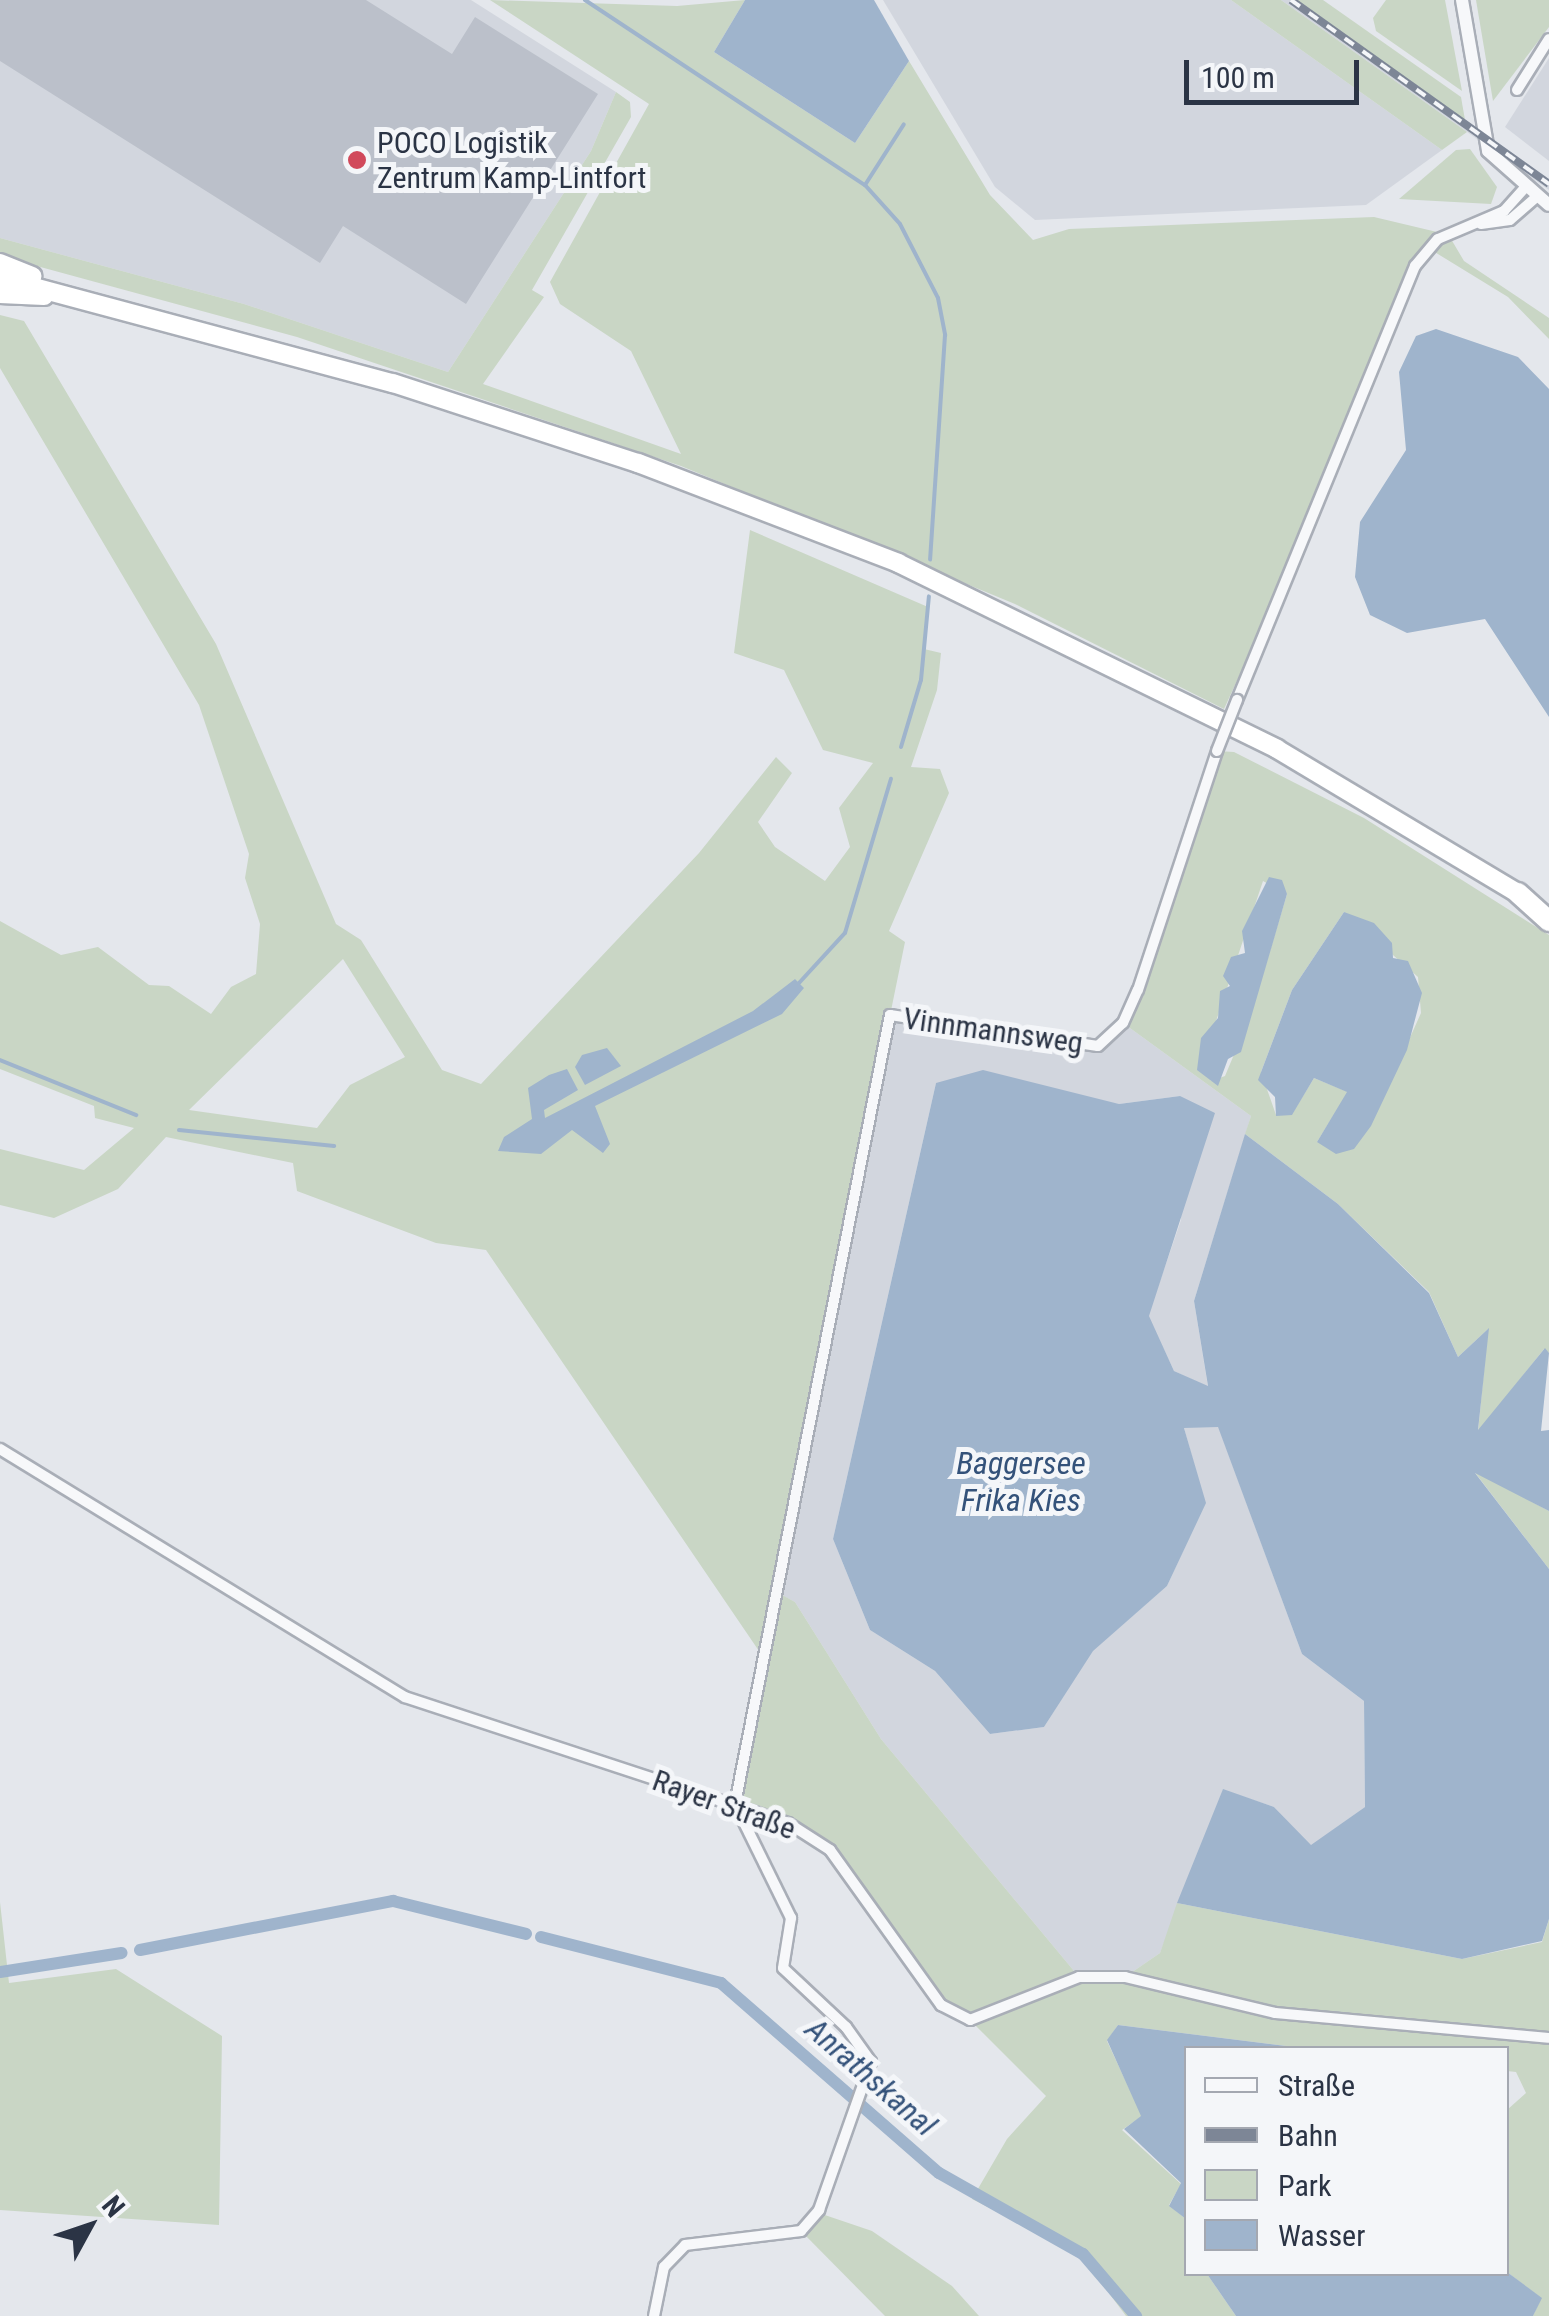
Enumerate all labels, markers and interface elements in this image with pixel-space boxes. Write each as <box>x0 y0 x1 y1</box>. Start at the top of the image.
scale bar <box>1189 40 1364 102</box>
text: 100 m <box>1201 60 1275 95</box>
place label: POCO Logistik Zentrum Kamp-Lintfort <box>377 125 646 196</box>
marker: POCO Logistik Zentrum Kamp-Lintfort <box>346 149 368 171</box>
street label: Vinnmannsweg <box>901 1001 1085 1061</box>
water label: Baggersee Frika Kies <box>956 1445 1086 1520</box>
street label: Rayer Straße <box>648 1763 800 1847</box>
water label: Anrathskanal <box>798 2010 944 2144</box>
legend <box>1184 2046 1509 2276</box>
text: Straße <box>1278 2068 1355 2103</box>
text: Bahn <box>1278 2118 1338 2153</box>
text: Park <box>1278 2168 1332 2203</box>
north arrow <box>40 2176 140 2276</box>
text: N <box>95 2189 132 2224</box>
text: Wasser <box>1278 2218 1365 2253</box>

